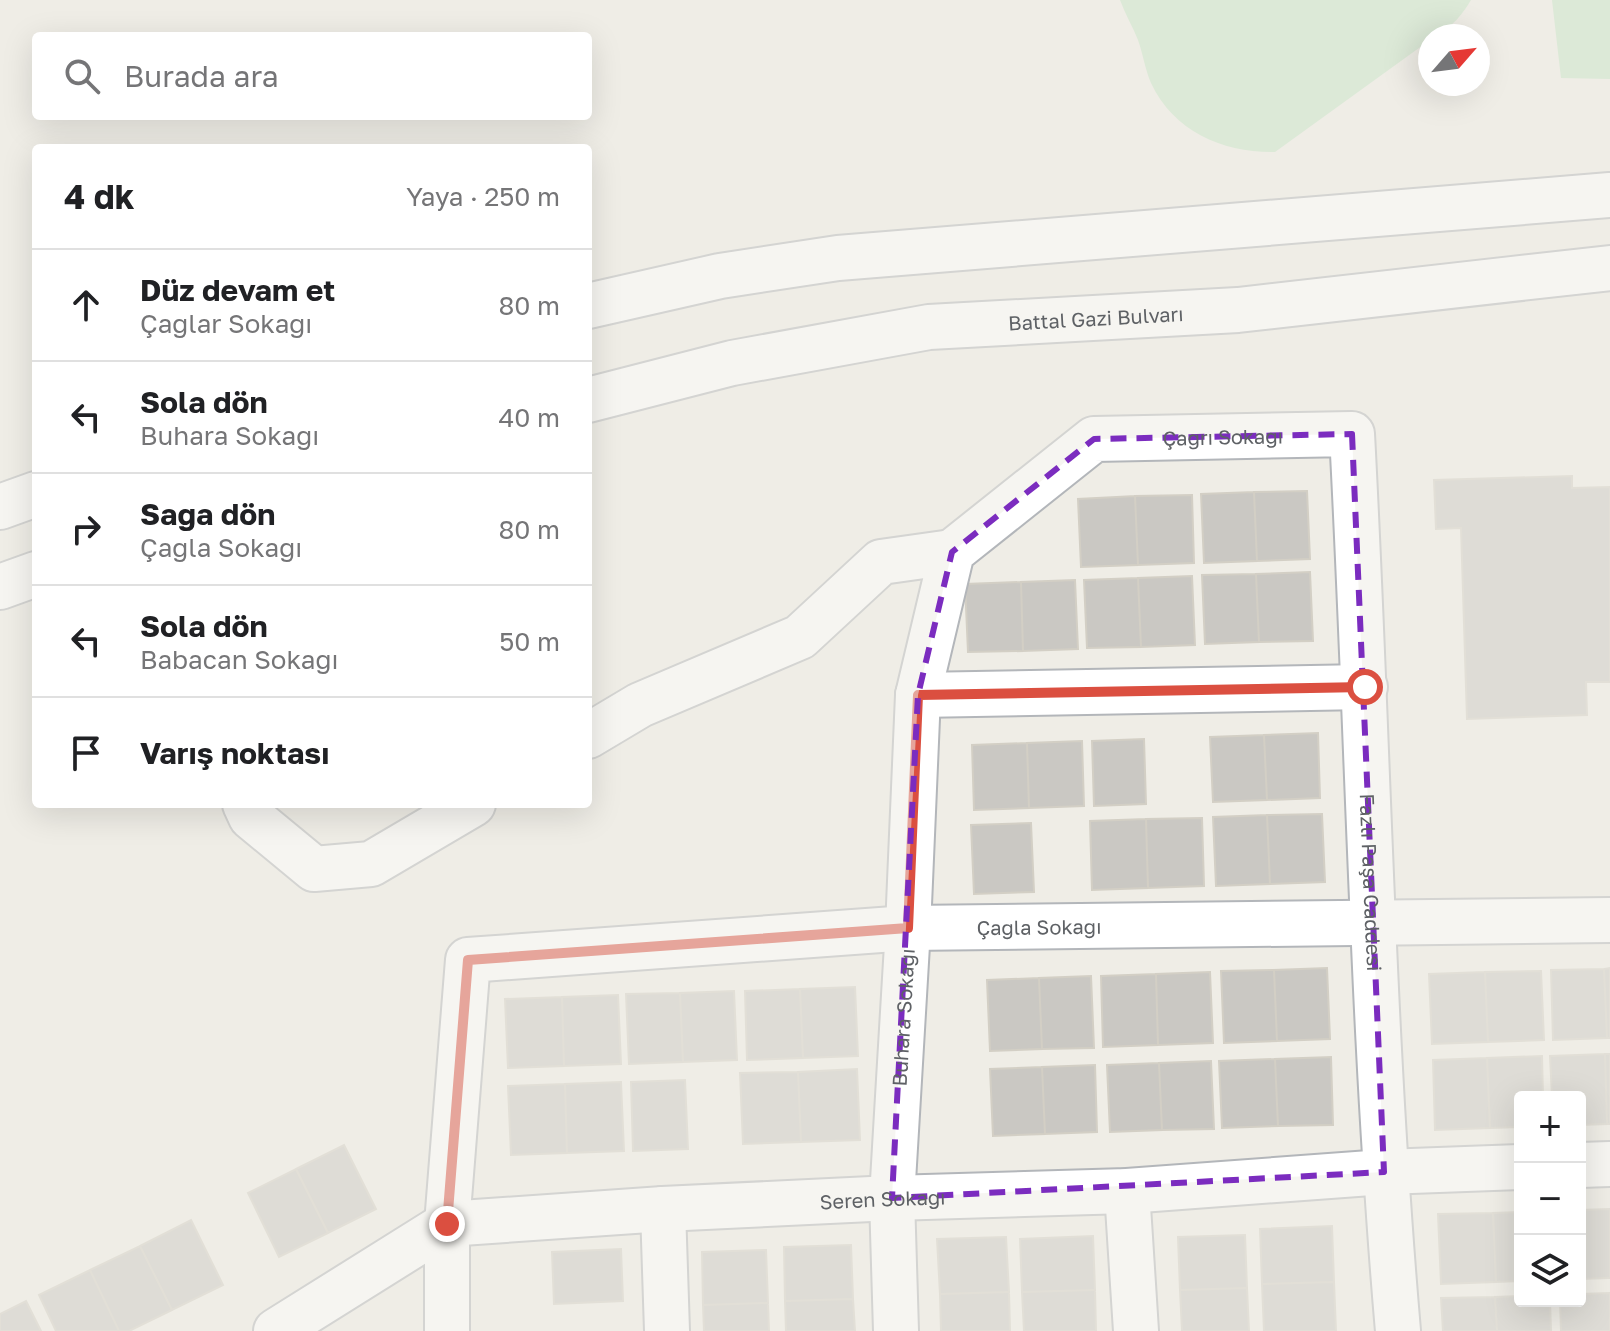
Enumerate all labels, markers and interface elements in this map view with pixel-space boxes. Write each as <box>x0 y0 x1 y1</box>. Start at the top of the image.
north arrow <box>1418 24 1490 96</box>
search box <box>32 32 592 120</box>
icon: search <box>60 54 104 98</box>
text: Burada ara <box>124 58 279 94</box>
text: 4 dk <box>64 176 134 216</box>
text: Yaya · 250 m <box>406 181 560 212</box>
text: Düz devam et <box>140 272 335 308</box>
icon: ahead <box>64 283 108 327</box>
text: 80 m <box>499 290 560 321</box>
street label: Battal Gazi Bulvarı <box>1007 301 1184 335</box>
text: Çağlar Sokağı <box>140 308 312 339</box>
text: Sola dön <box>140 384 268 420</box>
icon: left <box>64 395 108 439</box>
text: 40 m <box>499 402 560 433</box>
text: Buhara Sokağı <box>140 420 319 451</box>
street label: Çağrı Sokağı <box>1162 423 1283 450</box>
text: Sağa dön <box>140 496 275 532</box>
icon: right <box>64 507 108 551</box>
text: 80 m <box>499 514 560 545</box>
text: Çağla Sokağı <box>140 532 302 563</box>
text: Sola dön <box>140 608 268 644</box>
icon: left <box>64 619 108 663</box>
text: 50 m <box>499 626 560 657</box>
text: Babacan Sokağı <box>140 644 338 675</box>
route start <box>1347 669 1383 705</box>
icon: arrive <box>64 731 108 775</box>
text: Varış noktası <box>140 735 329 771</box>
street label: Fazlı Paşa Caddesi <box>1356 793 1387 972</box>
street label: Çağla Sokağı <box>976 914 1102 939</box>
street label: Buhara Sokağı <box>887 948 919 1087</box>
map controls <box>1514 1091 1586 1307</box>
button: + <box>1514 1091 1586 1163</box>
button: − <box>1514 1163 1586 1235</box>
street label: Seren Sokağı <box>819 1184 946 1213</box>
route end <box>429 1206 465 1242</box>
button: layers <box>1514 1235 1586 1307</box>

